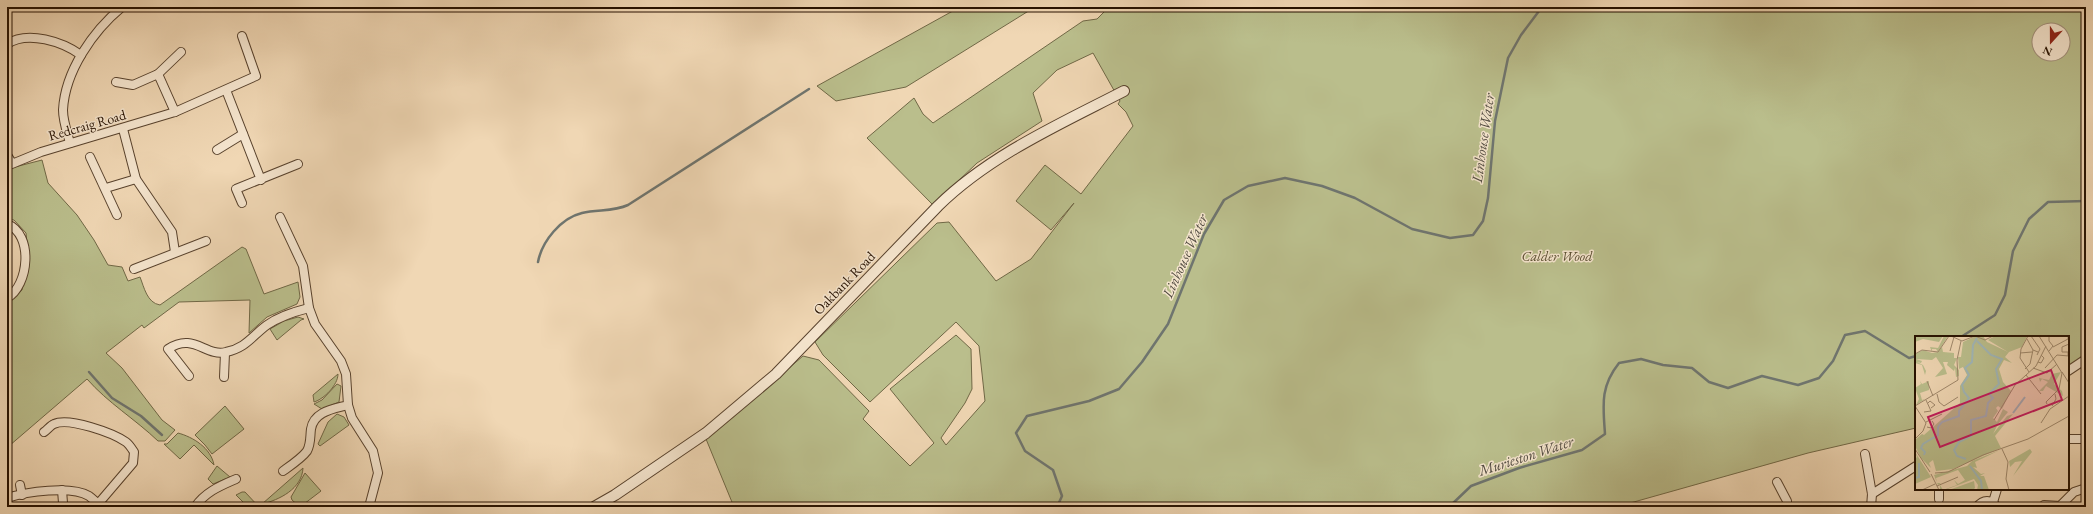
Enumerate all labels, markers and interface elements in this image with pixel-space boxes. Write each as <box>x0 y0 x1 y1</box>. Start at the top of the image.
north arrow <box>2031 22 2071 62</box>
text: N <box>2041 43 2054 59</box>
water label: Linhouse Water <box>1467 91 1498 185</box>
street label: Redcraig Road <box>46 105 129 145</box>
water label: Linhouse Water <box>1157 210 1212 302</box>
street label: Oakbank Road <box>809 247 879 319</box>
park label: Calder Wood <box>1522 247 1593 265</box>
inset map <box>1915 336 2069 490</box>
water label: Murieston Water <box>1475 431 1577 480</box>

